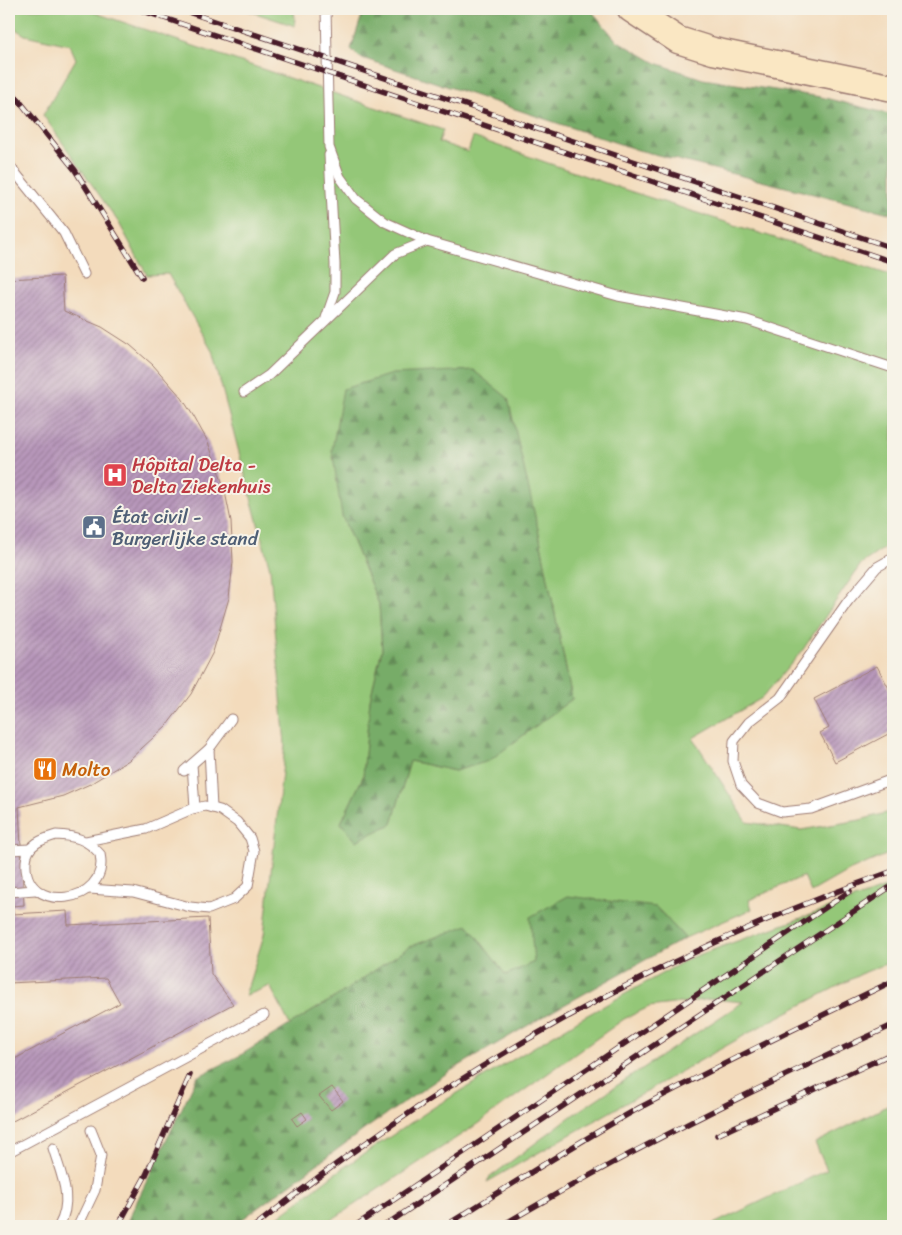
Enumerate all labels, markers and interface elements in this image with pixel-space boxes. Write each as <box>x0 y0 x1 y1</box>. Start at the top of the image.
place label: Hôpital Delta - Delta Ziekenhuis <box>132 448 271 503</box>
hospital icon: Hôpital Delta - Delta Ziekenhuis <box>102 462 128 488</box>
place label: État civil - Burgerlijke stand <box>112 500 260 555</box>
public building icon: État civil - Burgerlijke stand <box>81 514 107 540</box>
place label: Molto <box>62 753 111 786</box>
restaurant icon: Molto <box>32 756 58 782</box>

